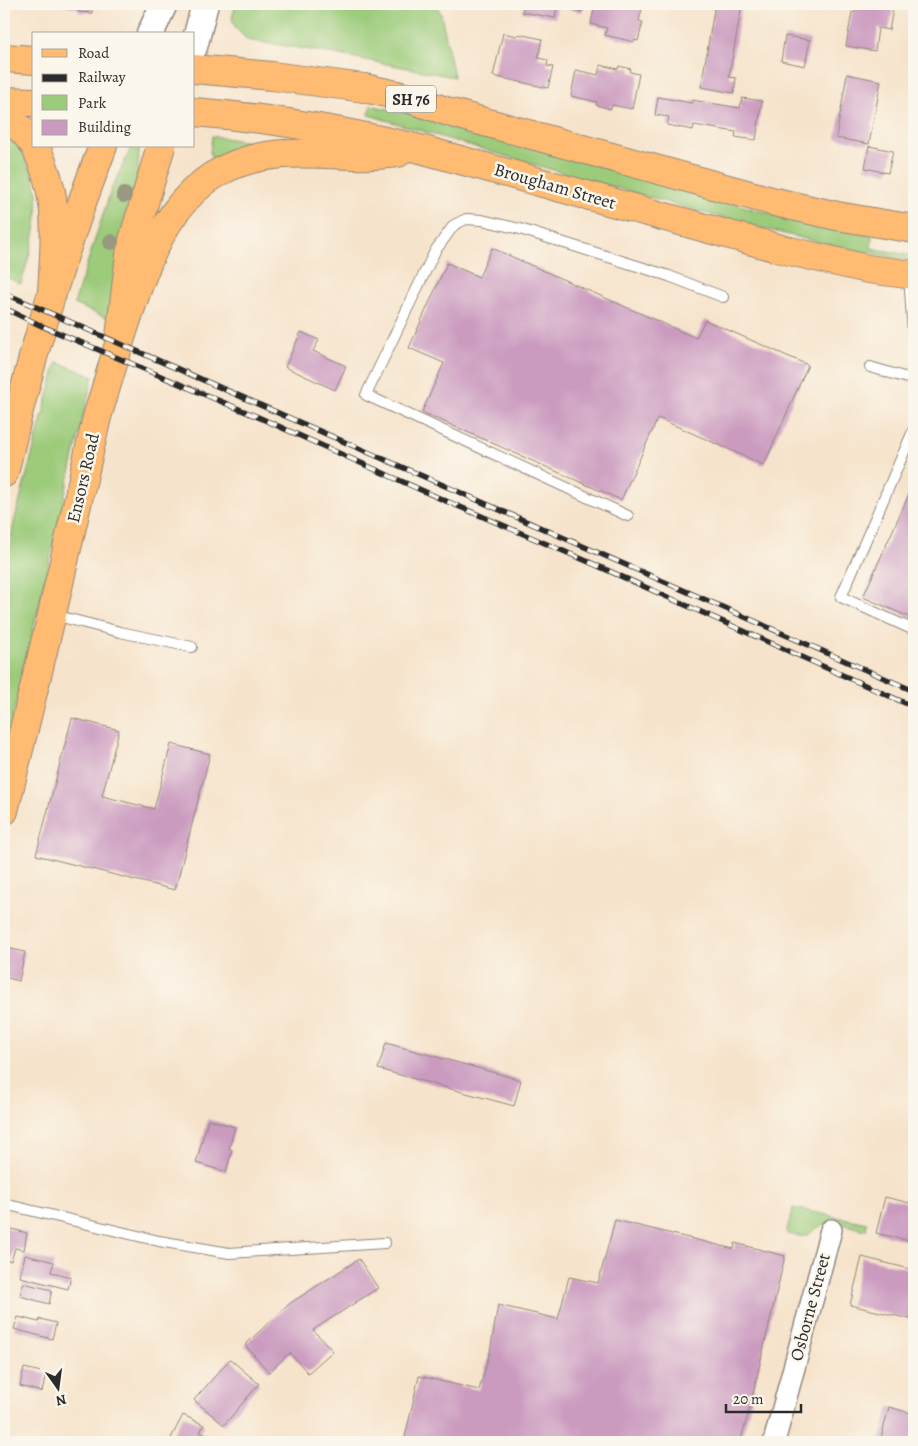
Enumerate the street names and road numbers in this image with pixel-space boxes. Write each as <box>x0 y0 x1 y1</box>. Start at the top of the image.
road number: SH 76 <box>386 86 436 112</box>
street label: Brougham Street <box>491 157 619 215</box>
street label: Ensors Road <box>61 430 105 525</box>
street label: Osborne Street <box>784 1250 836 1363</box>

